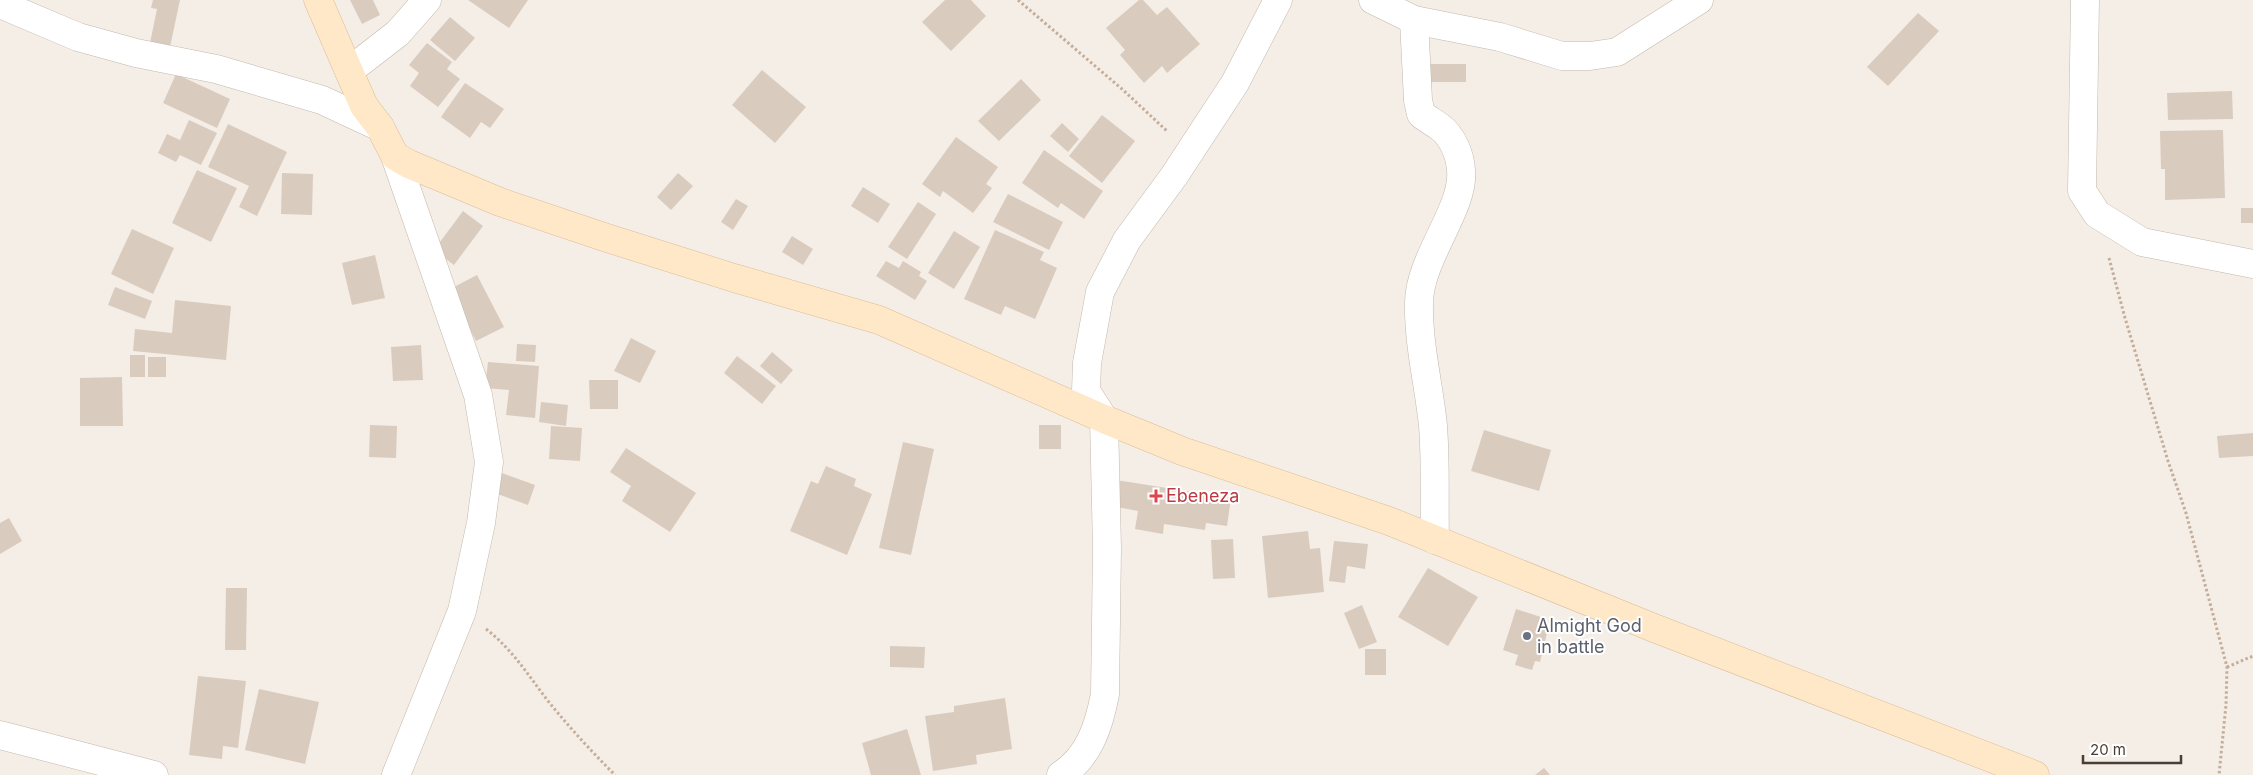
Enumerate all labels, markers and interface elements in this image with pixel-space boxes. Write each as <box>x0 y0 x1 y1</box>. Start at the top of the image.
place label: Ebeneza <box>1166 485 1239 506</box>
marker: Ebeneza <box>1150 490 1162 502</box>
place label: Almight God in battle <box>1537 615 1642 657</box>
marker: Almight God in battle <box>1521 630 1533 642</box>
scale bar <box>2083 732 2180 764</box>
text: 20 m <box>2090 740 2126 759</box>

